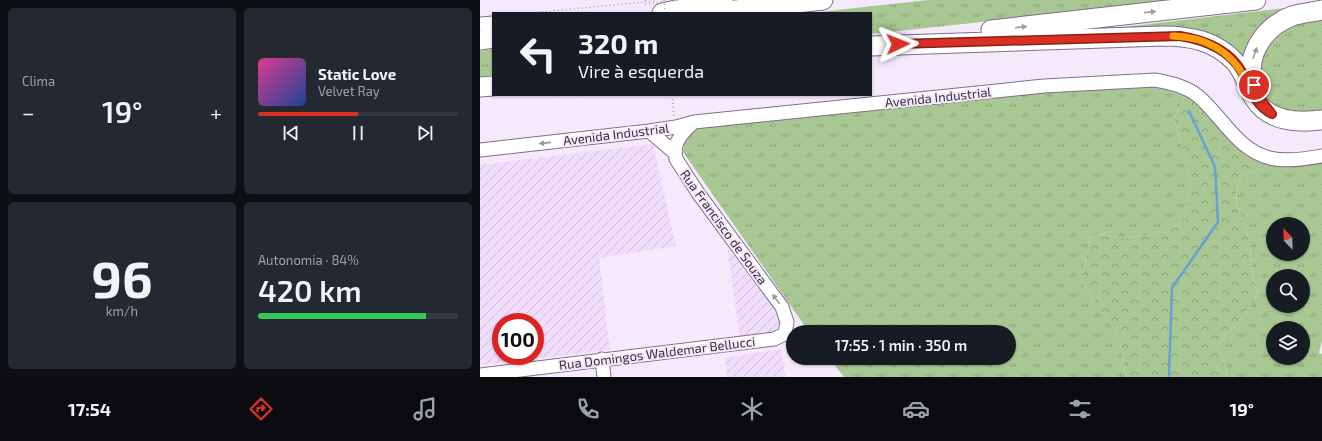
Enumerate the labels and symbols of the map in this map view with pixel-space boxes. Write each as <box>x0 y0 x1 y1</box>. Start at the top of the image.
one-way arrow <box>1144 9 1156 15</box>
position arrow <box>877 23 919 65</box>
one-way arrow <box>1015 23 1027 30</box>
one-way arrow <box>1252 47 1258 59</box>
pin <box>1237 68 1271 102</box>
street label: Avenida Industrial <box>884 83 992 111</box>
street label: Avenida Industrial <box>562 120 670 148</box>
one-way arrow <box>539 140 551 146</box>
street label: Rua Francisco de Souza <box>677 166 771 288</box>
north arrow <box>1266 217 1310 261</box>
one-way arrow <box>772 293 780 304</box>
speed limit sign: 100 <box>492 313 544 365</box>
street label: Rua Domingos Waldemar Bellucci <box>558 333 756 373</box>

